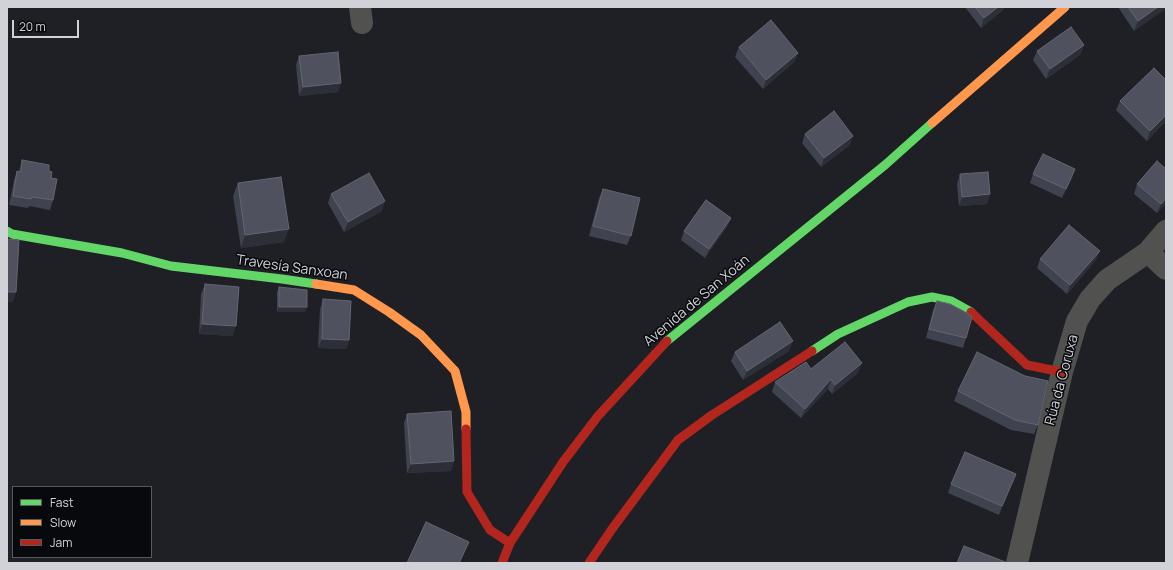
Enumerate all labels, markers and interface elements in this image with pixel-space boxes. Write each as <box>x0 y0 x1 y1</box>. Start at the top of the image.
scale bar <box>14 12 81 38</box>
text: 20 m <box>19 18 46 35</box>
street label: Travesía Sanxoan <box>235 252 349 284</box>
street label: Avenida de San Xoán <box>641 252 753 350</box>
street label: Rúa da Coruxa <box>1042 333 1082 427</box>
legend <box>12 486 152 558</box>
text: Fast <box>50 494 74 511</box>
text: Slow <box>50 514 76 531</box>
text: Jam <box>50 534 72 551</box>

